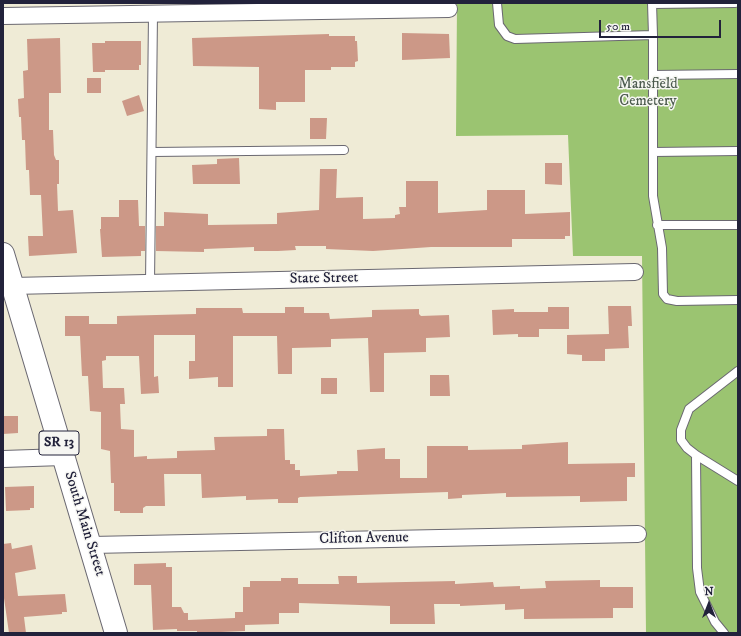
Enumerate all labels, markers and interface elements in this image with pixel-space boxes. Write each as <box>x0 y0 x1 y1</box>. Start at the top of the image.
scale bar <box>601 12 723 38</box>
text: 50 m <box>606 19 630 34</box>
park label: Mansfield Cemetery <box>618 76 678 111</box>
street label: State Street <box>289 269 359 289</box>
road number: SR 13 <box>39 431 79 455</box>
street label: South Main Street <box>59 469 109 579</box>
street label: Clifton Avenue <box>319 529 409 549</box>
north arrow <box>689 584 729 624</box>
text: N <box>704 585 714 599</box>

